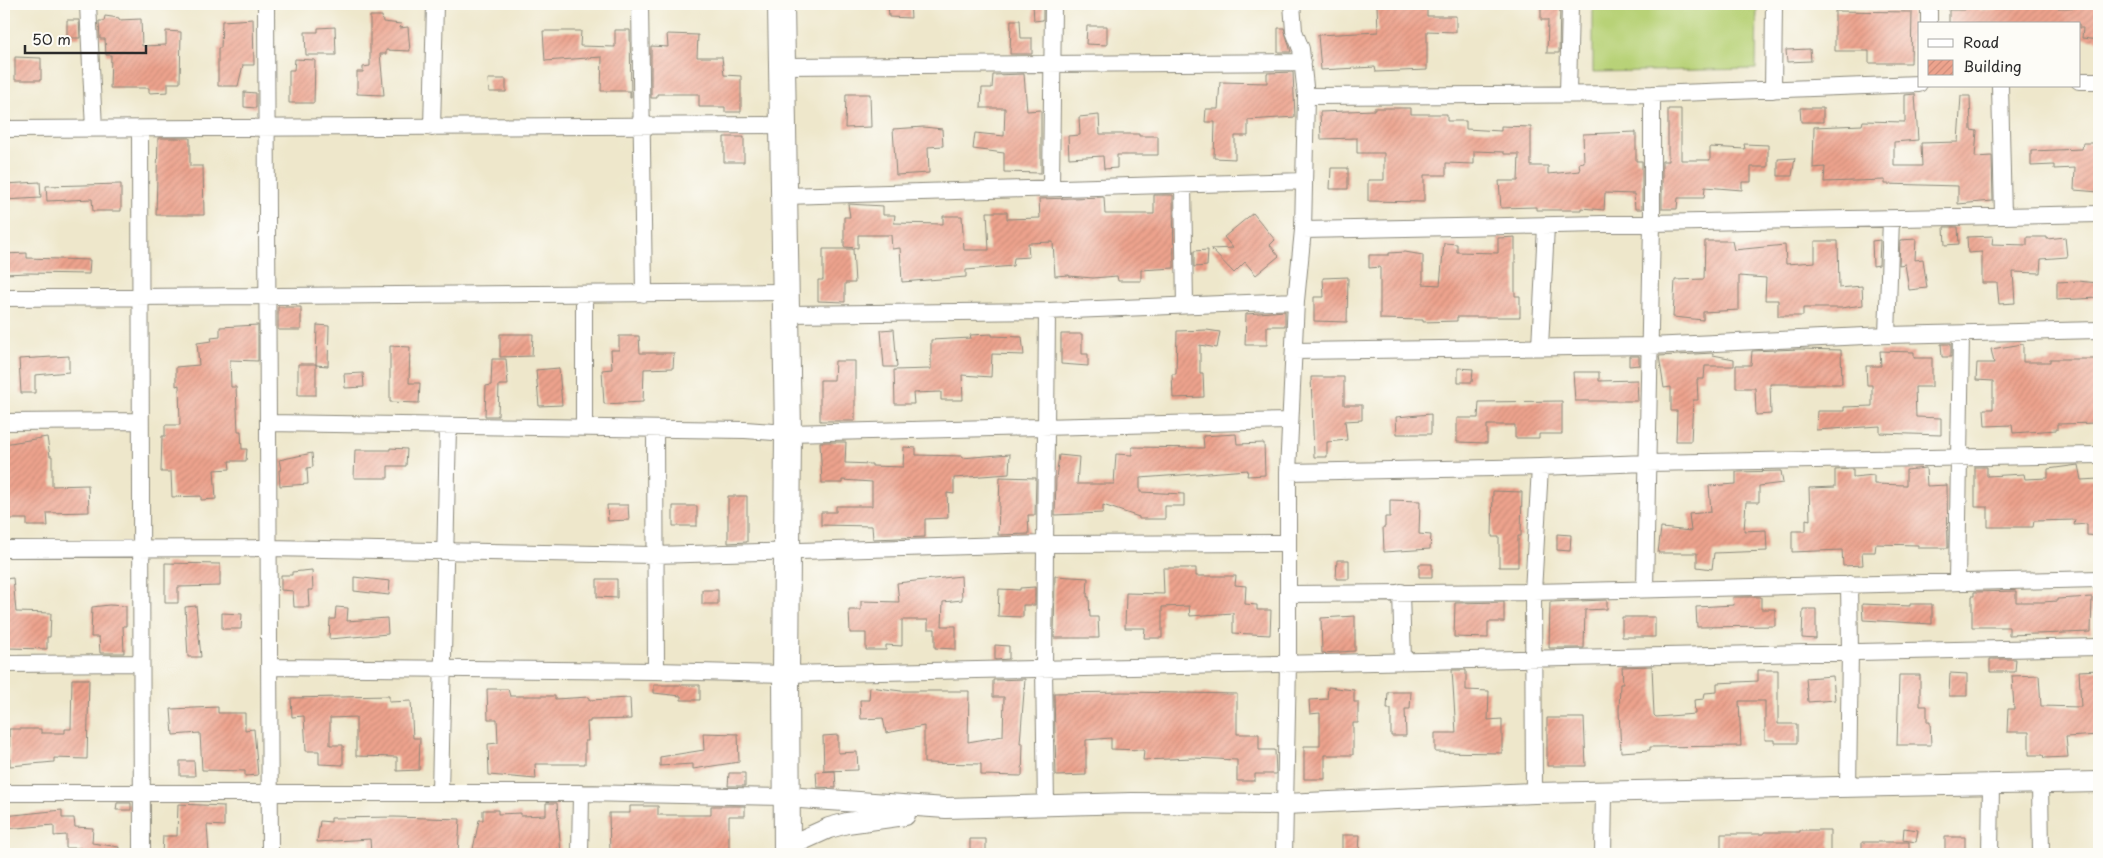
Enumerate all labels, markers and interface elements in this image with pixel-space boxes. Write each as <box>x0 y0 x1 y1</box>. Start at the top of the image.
scale bar <box>25 22 146 54</box>
legend <box>1918 22 2080 88</box>
text: 50 m <box>32 27 71 50</box>
text: Road <box>1963 30 1999 53</box>
text: Building <box>1963 54 2022 77</box>

